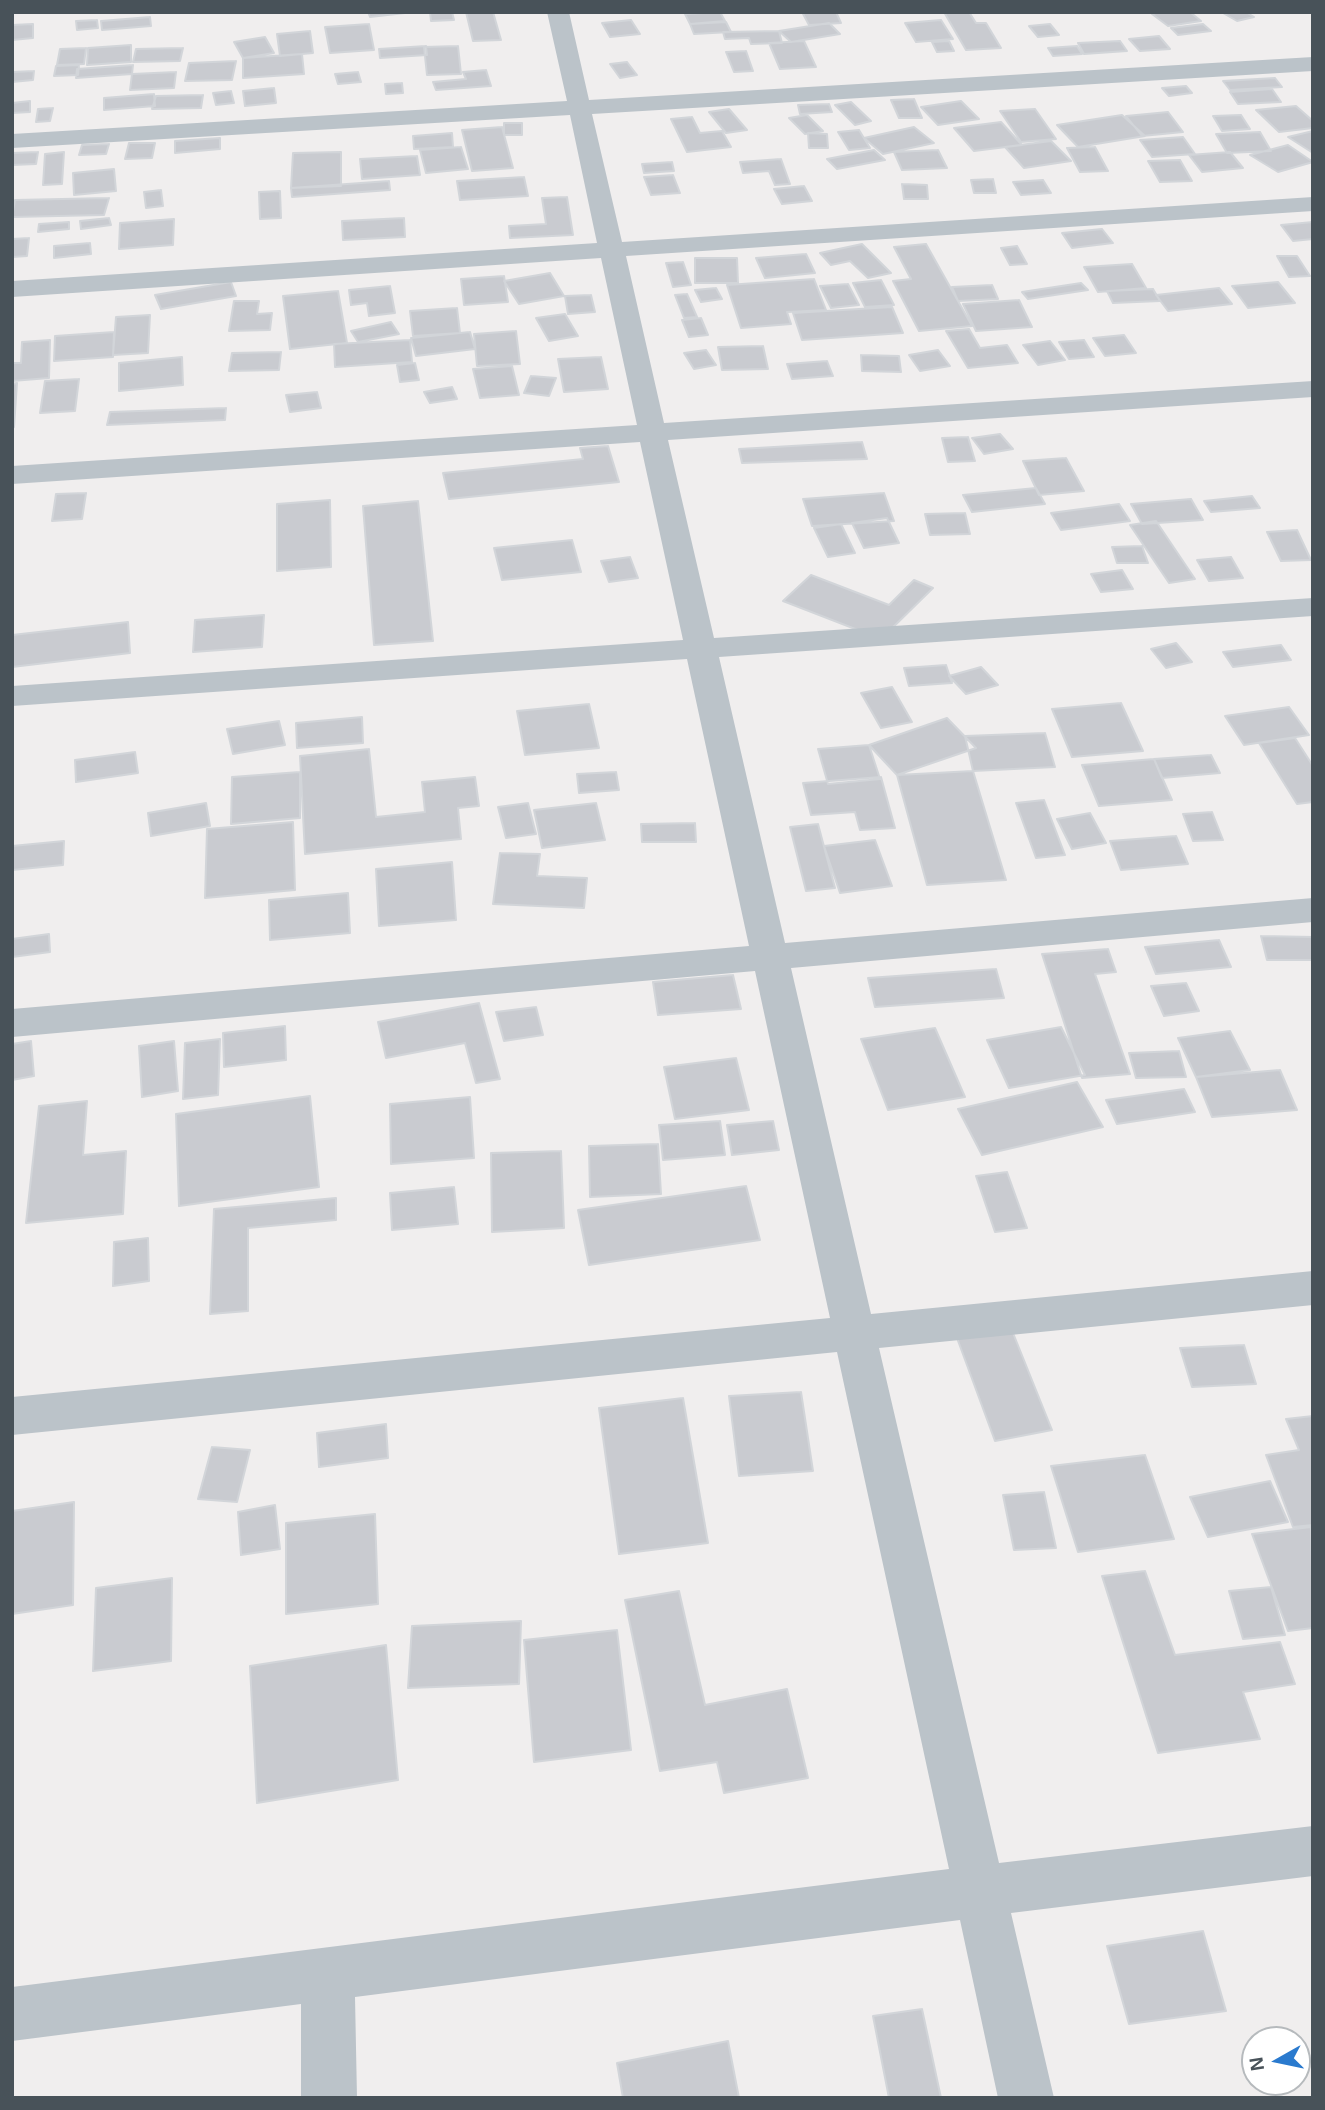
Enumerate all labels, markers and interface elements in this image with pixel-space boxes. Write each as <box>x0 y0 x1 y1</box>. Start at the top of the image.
north arrow <box>1241 2026 1311 2096</box>
text: N <box>1245 2056 1268 2072</box>

